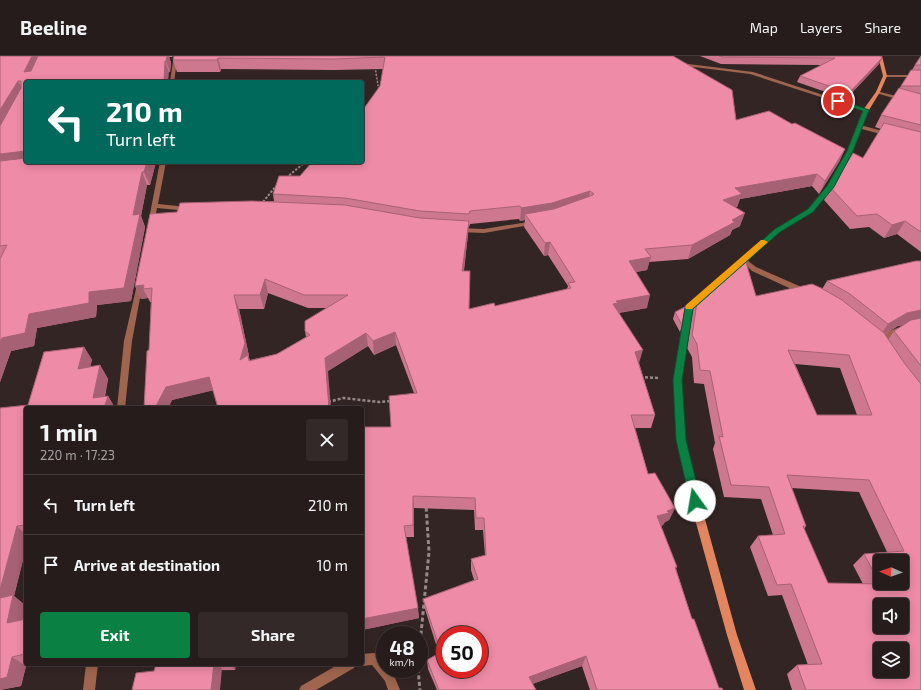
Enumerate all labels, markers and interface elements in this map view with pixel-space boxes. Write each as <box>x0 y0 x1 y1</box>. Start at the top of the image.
text: Beeline <box>20 16 87 39</box>
text: Map <box>750 19 778 36</box>
text: Layers <box>800 19 842 36</box>
text: Share <box>864 19 901 36</box>
pin <box>821 84 855 118</box>
icon: arrive <box>827 90 849 112</box>
text: 210 m <box>106 94 183 128</box>
icon: left <box>40 96 92 148</box>
text: Turn left <box>106 128 176 150</box>
text: 1 min <box>40 417 98 446</box>
button: close <box>306 419 348 461</box>
text: 220 m · 17:23 <box>40 447 115 463</box>
position arrow <box>674 480 716 522</box>
icon: left <box>40 494 62 516</box>
text: Turn left <box>74 496 135 514</box>
text: 210 m <box>308 496 348 514</box>
icon: arrive <box>40 554 62 576</box>
north arrow <box>873 554 909 590</box>
map controls <box>873 554 909 678</box>
text: Arrive at destination <box>74 556 220 574</box>
text: 10 m <box>316 556 348 574</box>
button: sound <box>873 598 909 634</box>
button: Exit <box>40 612 190 658</box>
button: Share <box>198 612 348 658</box>
speed limit sign: 50 <box>436 626 488 678</box>
text: 48 <box>389 635 415 659</box>
button: layers <box>873 642 909 678</box>
text: km/h <box>390 656 414 668</box>

